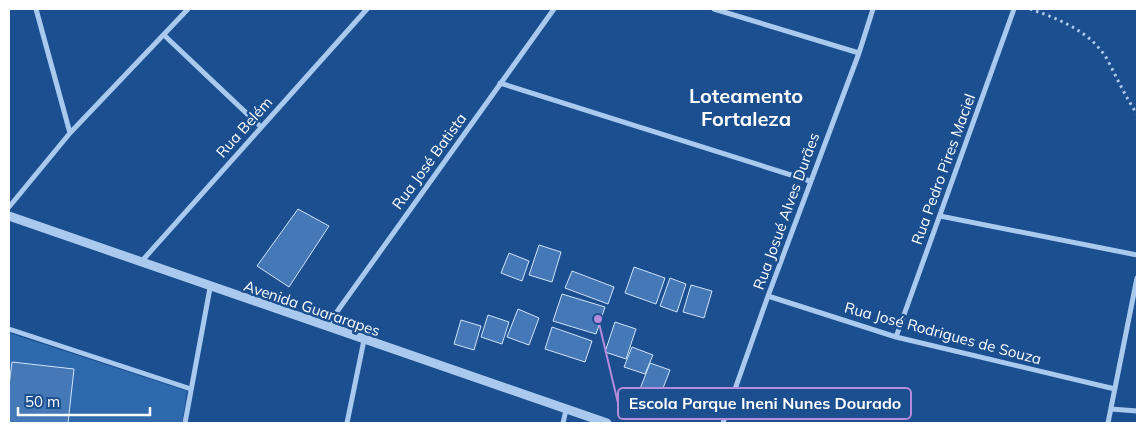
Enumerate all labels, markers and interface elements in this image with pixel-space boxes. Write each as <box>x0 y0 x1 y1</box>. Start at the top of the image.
district label: Loteamento Fortaleza <box>689 83 803 131</box>
street label: Rua Pedro Pires Maciel <box>907 91 979 247</box>
street label: Rua Belém <box>212 93 276 161</box>
street label: Rua José Batista <box>388 109 470 213</box>
street label: Rua Josué Alves Durães <box>749 130 823 292</box>
street label: Avenida Guararapes <box>241 276 383 340</box>
street label: Rua José Rodrigues de Souza <box>842 298 1044 368</box>
scale bar <box>18 384 150 416</box>
callout: Escola Parque Ineni Nunes Dourado <box>618 388 911 419</box>
text: 50 m <box>25 392 60 411</box>
text: Escola Parque Ineni Nunes Dourado <box>629 393 901 413</box>

